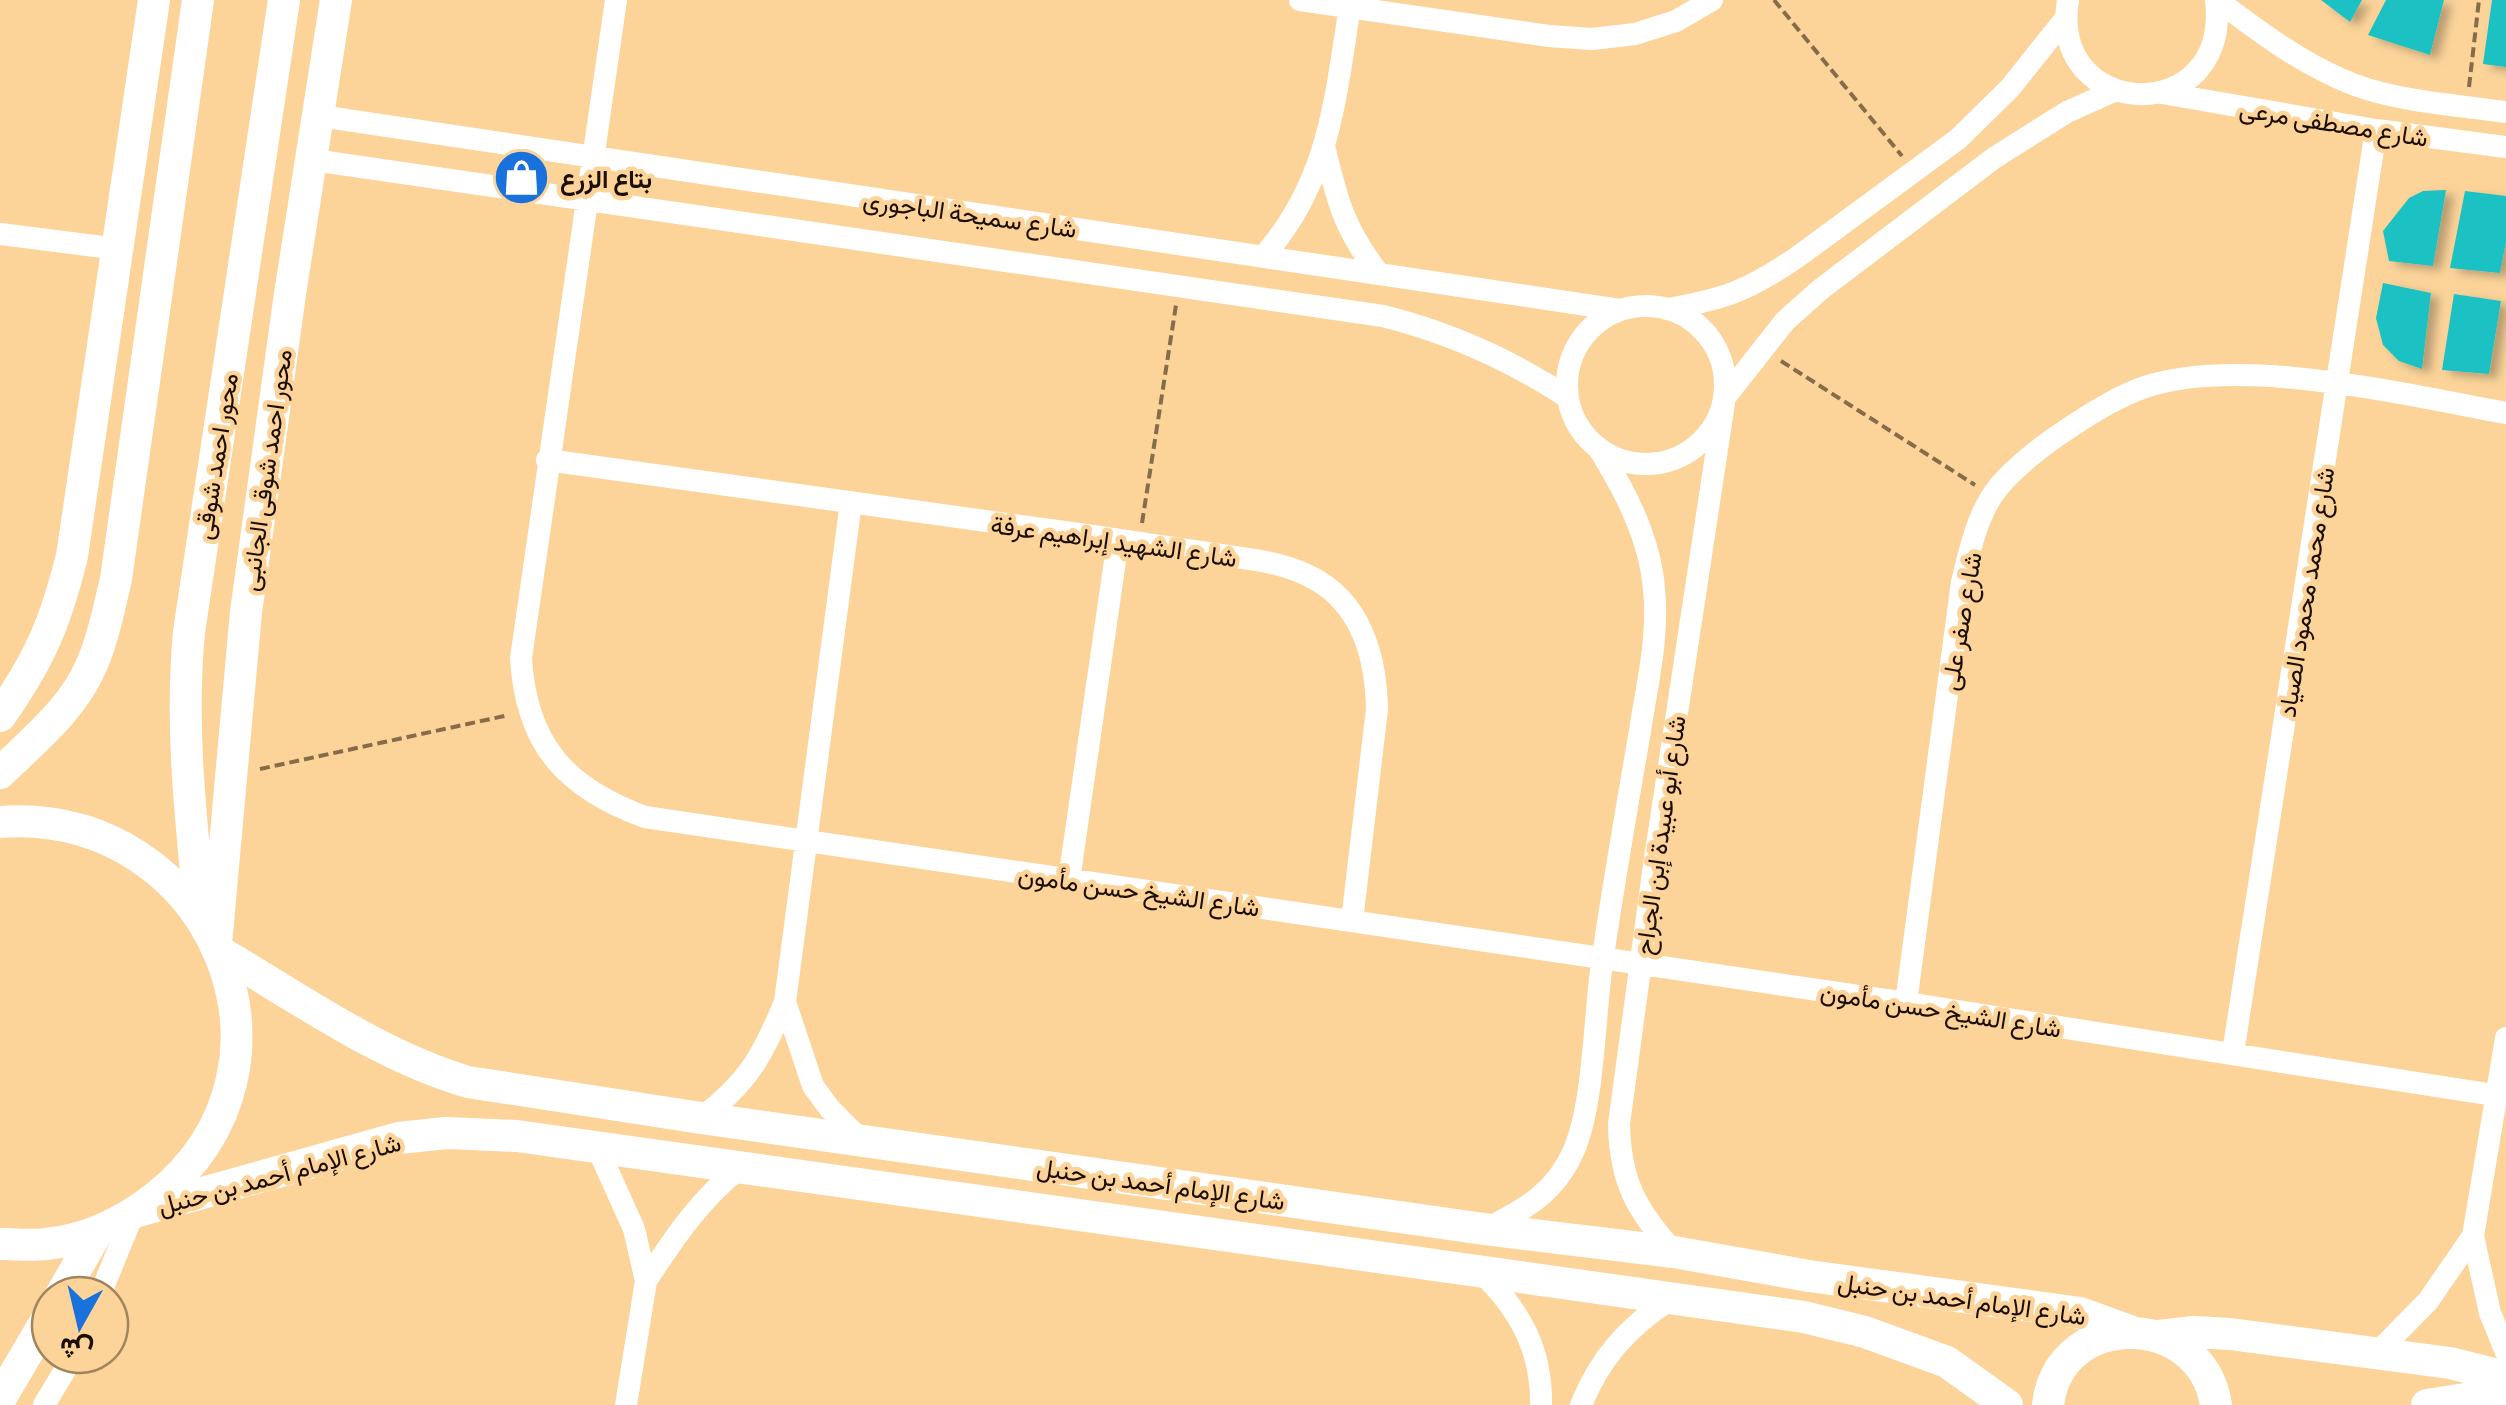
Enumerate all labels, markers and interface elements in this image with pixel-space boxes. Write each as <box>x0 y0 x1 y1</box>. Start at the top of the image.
street label: شارع مصطفى مرعى <box>2237 92 2430 155</box>
shop icon: بتاع الزرع <box>491 148 551 208</box>
place label: بتاع الزرع <box>560 163 652 196</box>
street label: شارع سميحة الباجورى <box>861 183 1079 246</box>
street label: محور احمد شوقى الجانبى <box>233 347 299 593</box>
street label: محور احمد شوقى <box>187 371 245 542</box>
street label: شارع محمد محمود الصياد <box>2270 465 2343 720</box>
street label: شارع الشهيد إبراهيم عرفة <box>989 508 1239 575</box>
street label: شارع صفر على <box>1933 549 1990 693</box>
street label: شارع أبو عبيدة إبن الجراح <box>1627 714 1694 957</box>
street label: شارع الشيخ حسن مأمون <box>1016 858 1262 926</box>
street label: شارع الشيخ حسن مأمون <box>1818 975 2064 1047</box>
street label: شارع الإمام أحمد بن حنبل <box>154 1126 405 1223</box>
street label: شارع الإمام أحمد بن حنبل <box>1035 1151 1287 1218</box>
street label: شارع الإمام أحمد بن حنبل <box>1836 1266 2088 1333</box>
north arrow <box>30 1275 130 1375</box>
text: ش <box>57 1331 96 1370</box>

